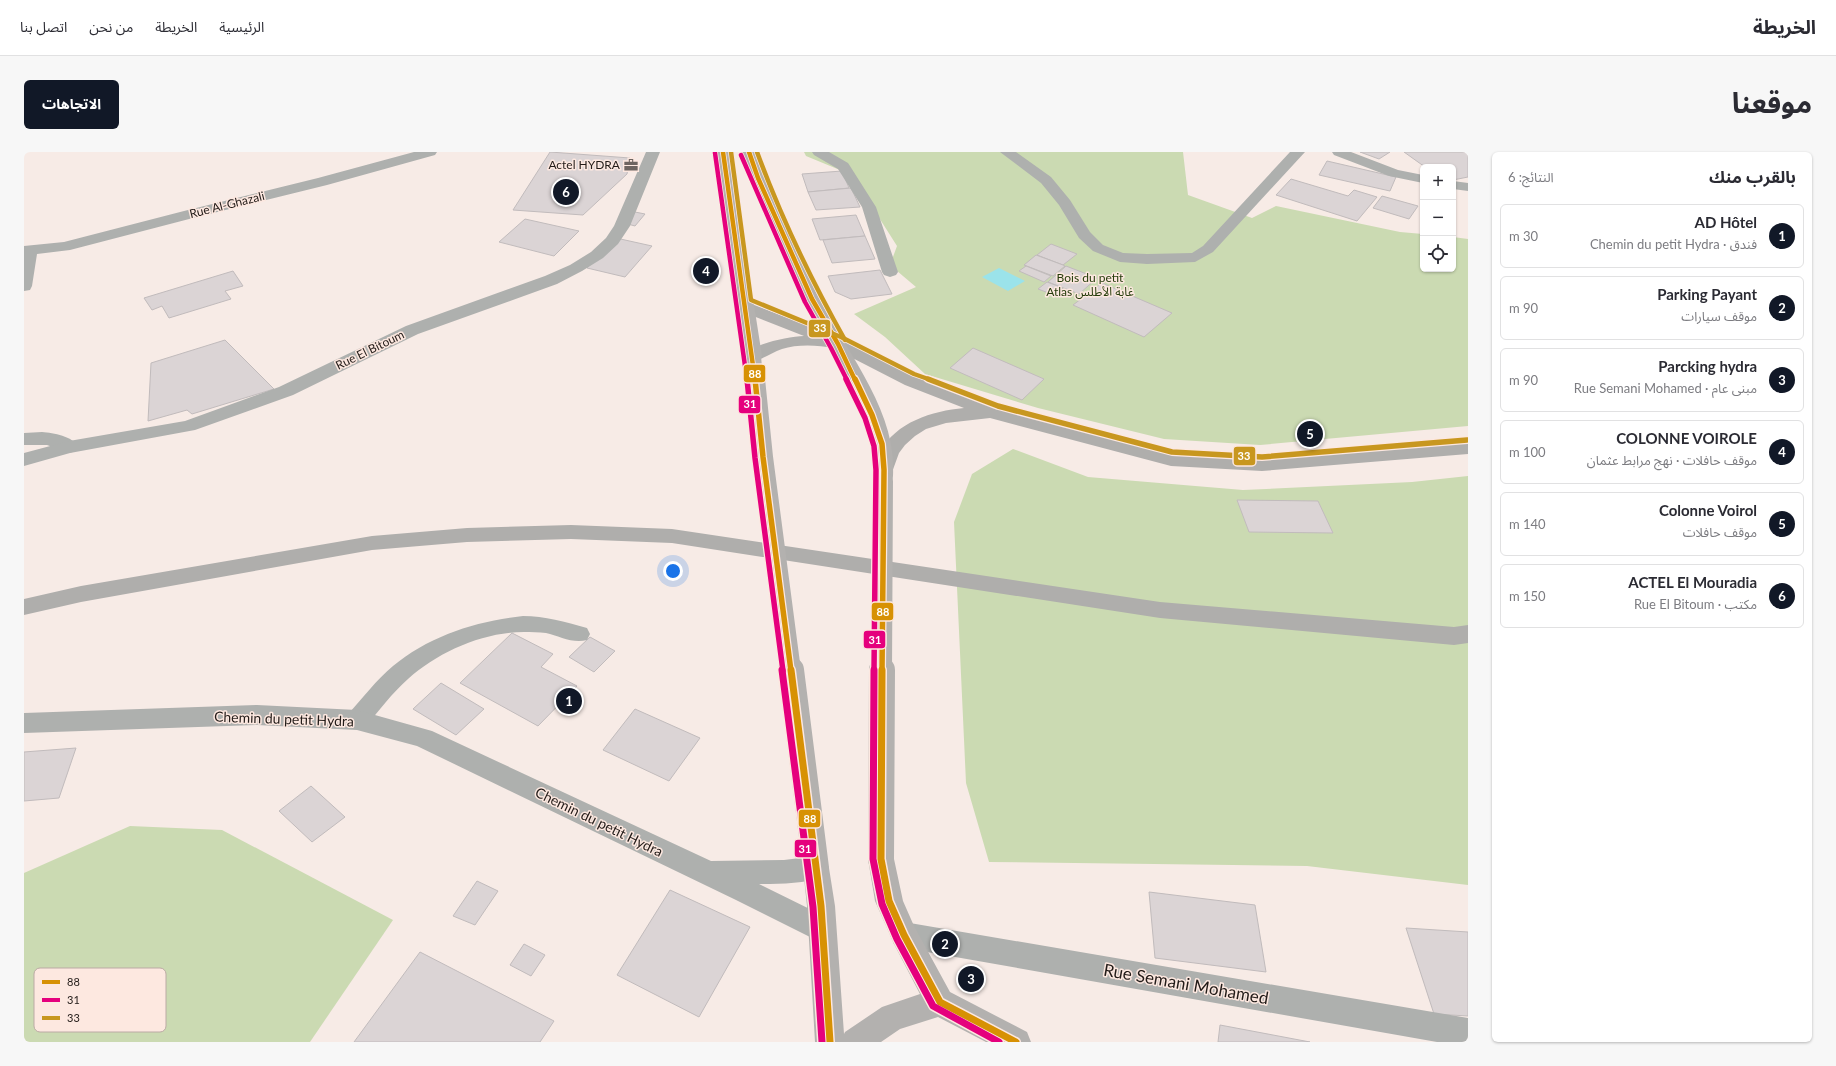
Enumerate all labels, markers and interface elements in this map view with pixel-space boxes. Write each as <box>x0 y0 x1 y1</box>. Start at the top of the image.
text: الخريطة <box>1753 15 1816 38</box>
text: اتصل بنا <box>20 18 67 35</box>
text: من نحن <box>89 18 133 35</box>
text: الخريطة <box>155 18 197 35</box>
text: الرئيسية <box>219 18 264 35</box>
button: الاتجاهات <box>24 80 119 129</box>
text: موقعنا <box>1732 85 1812 119</box>
place label: Actel HYDRA <box>548 157 621 172</box>
office icon: Actel HYDRA <box>623 157 639 173</box>
map controls <box>1420 164 1456 272</box>
button: + <box>1420 164 1456 200</box>
text: بالقرب منك <box>1709 166 1796 187</box>
text: النتائج: 6 <box>1508 169 1554 185</box>
pin: 6 <box>553 177 579 207</box>
street label: Rue Al-Ghazali <box>188 188 266 221</box>
button: − <box>1420 200 1456 236</box>
text: AD Hôtel <box>1694 213 1757 231</box>
text: 30 m <box>1509 228 1538 244</box>
text: 1 <box>1778 228 1786 244</box>
button: locate <box>1420 236 1456 272</box>
text: فندق · Chemin du petit Hydra <box>1590 236 1757 252</box>
pin: 4 <box>693 256 719 286</box>
park label: Bois du petit Atlas غابة الأطلس <box>1046 270 1134 299</box>
text: Parking Payant <box>1657 285 1757 303</box>
text: 90 m <box>1509 300 1538 316</box>
text: 2 <box>1778 300 1786 316</box>
text: موقف سيارات <box>1681 308 1757 324</box>
line badge: 33 <box>808 319 831 338</box>
text: 33 <box>814 321 826 334</box>
street label: Rue El Bitoum <box>333 326 407 373</box>
text: Parcking hydra <box>1658 357 1757 375</box>
line badge: 88 <box>743 364 766 383</box>
text: 88 <box>749 367 761 380</box>
text: 90 m <box>1509 372 1538 388</box>
text: 3 <box>1778 372 1786 388</box>
text: مبنى عام · Rue Semani Mohamed <box>1574 380 1757 396</box>
line badge: 31 <box>738 395 761 414</box>
text: 31 <box>744 397 756 410</box>
pin: 5 <box>1297 419 1323 449</box>
text: COLONNE VOIROLE <box>1616 429 1757 447</box>
text: 100 m <box>1509 444 1546 460</box>
text: 4 <box>1778 444 1786 460</box>
line badge: 33 <box>1233 446 1256 466</box>
text: 33 <box>1238 449 1250 462</box>
text: موقف حافلات · نهج مرابط عثمان <box>1587 452 1757 468</box>
text: Colonne Voirol <box>1659 501 1757 519</box>
text: 140 m <box>1509 516 1546 532</box>
text: 5 <box>1778 516 1786 532</box>
text: موقف حافلات <box>1683 524 1757 540</box>
your location <box>663 561 683 581</box>
text: ACTEL El Mouradia <box>1628 573 1757 591</box>
text: 150 m <box>1509 588 1546 604</box>
text: 6 <box>1778 588 1786 604</box>
text: مكتب · Rue El Bitoum <box>1634 596 1757 612</box>
line badge: 88 <box>871 602 894 621</box>
text: 88 <box>877 605 889 618</box>
line badge: 31 <box>863 630 886 649</box>
text: 31 <box>869 633 881 646</box>
pin: 1 <box>556 686 582 716</box>
street label: Chemin du petit Hydra <box>214 708 354 729</box>
street label: Chemin du petit Hydra <box>533 783 666 860</box>
line badge: 88 <box>798 809 821 828</box>
text: 88 <box>804 812 816 825</box>
line badge: 31 <box>794 839 817 858</box>
text: 31 <box>799 842 811 855</box>
pin: 2 <box>932 929 958 959</box>
street label: Rue Semani Mohamed <box>1102 959 1270 1008</box>
pin: 3 <box>958 964 984 994</box>
legend <box>34 968 166 1032</box>
text: 88 <box>67 975 80 988</box>
text: 31 <box>67 993 80 1006</box>
text: 33 <box>67 1011 80 1024</box>

